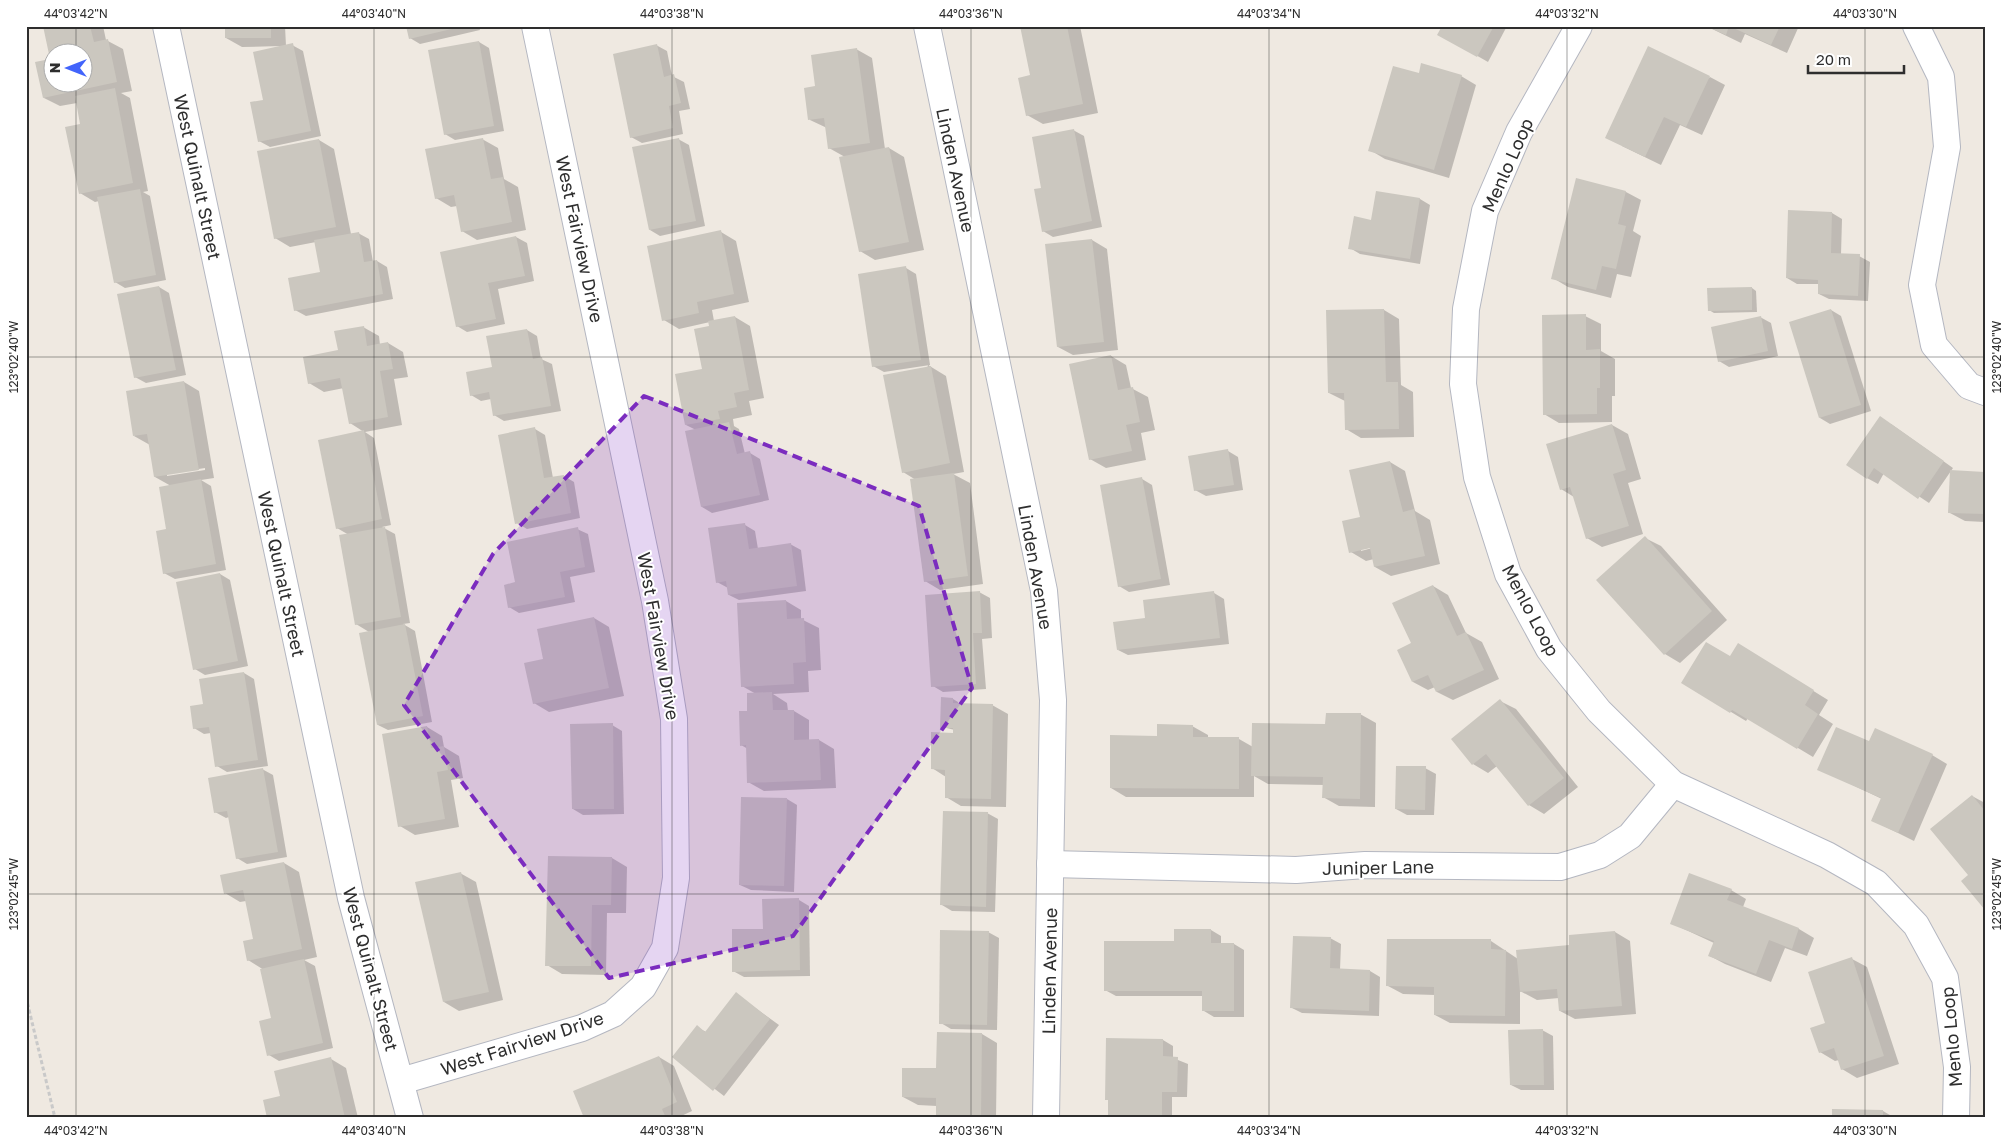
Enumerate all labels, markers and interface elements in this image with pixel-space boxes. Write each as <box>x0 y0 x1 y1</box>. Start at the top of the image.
text: 44°03'42"N <box>44 6 108 21</box>
text: 44°03'40"N <box>342 6 406 21</box>
text: 44°03'38"N <box>640 6 704 21</box>
text: 44°03'36"N <box>939 6 1003 21</box>
text: 44°03'34"N <box>1237 6 1301 21</box>
text: 44°03'32"N <box>1535 6 1599 21</box>
text: 44°03'30"N <box>1833 6 1897 21</box>
north arrow <box>42 42 92 92</box>
scale bar <box>1808 42 1905 74</box>
text: 20 m <box>1816 50 1851 68</box>
text: N <box>46 63 63 73</box>
street label: West Quinalt Street <box>170 92 226 262</box>
street label: Linden Avenue <box>932 106 980 234</box>
street label: Menlo Loop <box>1476 115 1538 215</box>
street label: West Fairview Drive <box>552 154 608 324</box>
text: 123°02'40"W <box>6 320 21 393</box>
text: 123°02'40"W <box>1989 320 2004 393</box>
street label: West Quinalt Street <box>254 489 310 659</box>
street label: Linden Avenue <box>1014 503 1058 631</box>
street label: West Fairview Drive <box>633 550 685 722</box>
street label: Menlo Loop <box>1498 560 1564 660</box>
street label: Juniper Lane <box>1322 855 1434 879</box>
text: 123°02'45"W <box>6 857 21 930</box>
text: 123°02'45"W <box>1989 857 2004 930</box>
street label: West Quinalt Street <box>339 885 403 1053</box>
street label: Linden Avenue <box>1037 907 1061 1035</box>
street label: Menlo Loop <box>1936 986 1966 1088</box>
street label: West Fairview Drive <box>438 1006 606 1080</box>
text: 44°03'42"N <box>44 1123 108 1138</box>
text: 44°03'40"N <box>342 1123 406 1138</box>
text: 44°03'38"N <box>640 1123 704 1138</box>
text: 44°03'36"N <box>939 1123 1003 1138</box>
text: 44°03'34"N <box>1237 1123 1301 1138</box>
text: 44°03'32"N <box>1535 1123 1599 1138</box>
text: 44°03'30"N <box>1833 1123 1897 1138</box>

